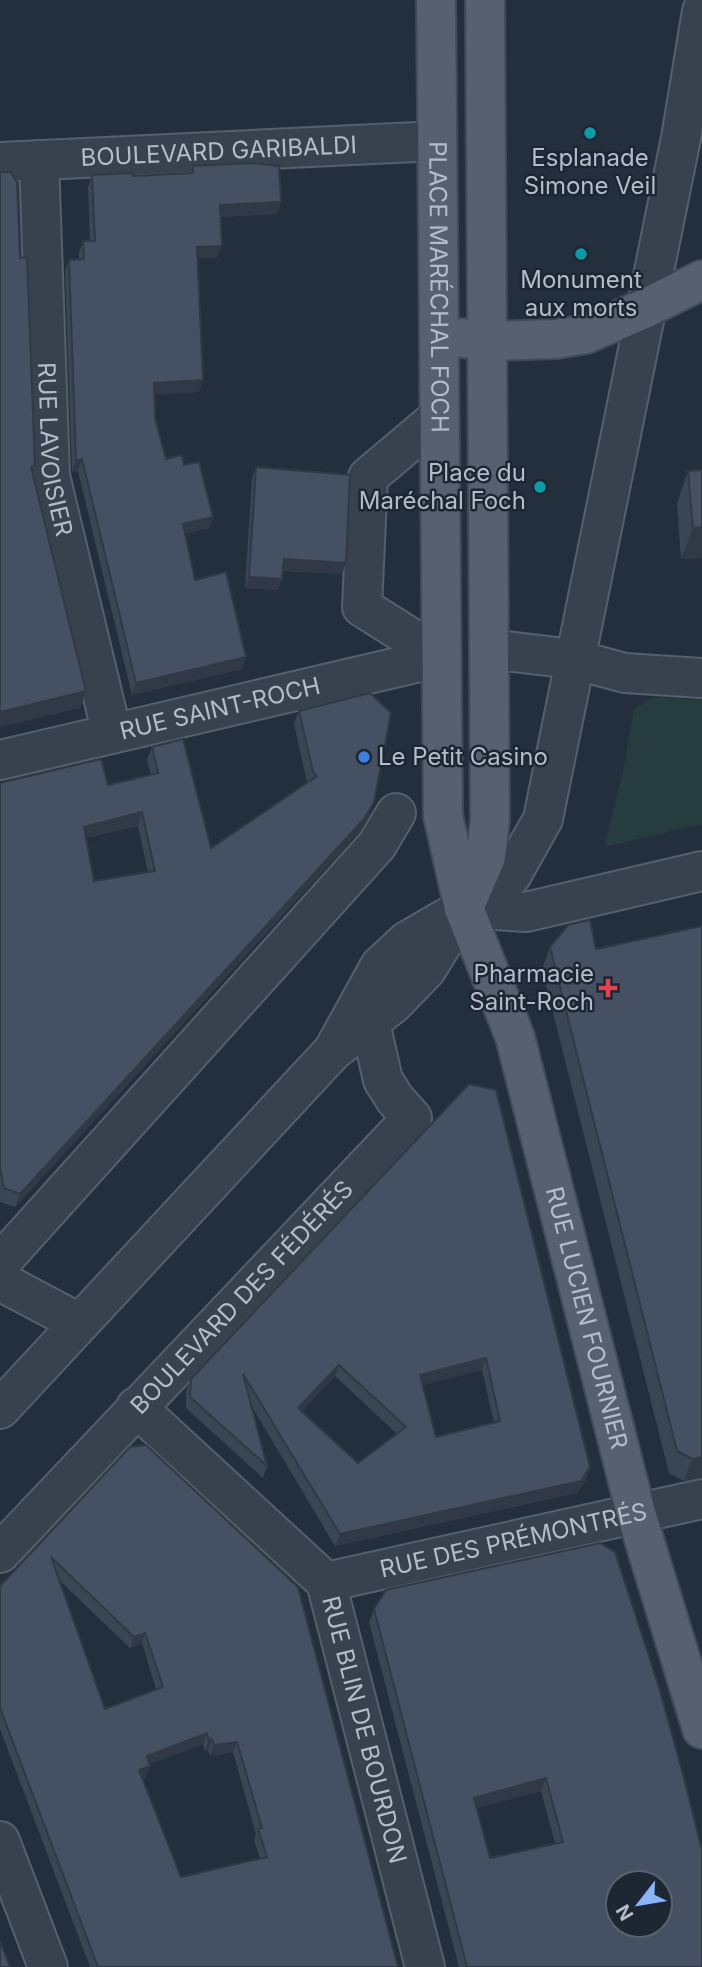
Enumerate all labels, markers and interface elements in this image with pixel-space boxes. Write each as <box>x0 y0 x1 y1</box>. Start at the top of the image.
marker: Esplanade Simone Veil <box>582 125 598 141</box>
street label: BOULEVARD GARIBALDI <box>80 130 357 172</box>
street label: PLACE MARÉCHAL FOCH <box>423 141 455 433</box>
place label: Esplanade Simone Veil <box>524 143 656 200</box>
marker: Monument aux morts <box>573 246 589 262</box>
place label: Monument aux morts <box>520 265 642 322</box>
street label: RUE LAVOISIER <box>32 362 79 539</box>
place label: Place du Maréchal Foch <box>359 458 526 515</box>
marker: Place du Maréchal Foch <box>532 479 548 495</box>
street label: RUE SAINT-ROCH <box>117 671 323 746</box>
place label: Le Petit Casino <box>378 742 548 771</box>
marker: Le Petit Casino <box>356 749 372 765</box>
place label: Pharmacie Saint-Roch <box>469 959 594 1016</box>
marker: Pharmacie Saint-Roch <box>600 980 616 996</box>
street label: BOULEVARD DES FÉDÉRÉS <box>124 1174 359 1420</box>
street label: RUE LUCIEN FOURNIER <box>540 1184 634 1452</box>
street label: RUE DES PRÉMONTRÉS <box>377 1497 650 1584</box>
street label: RUE BLIN DE BOURDON <box>316 1593 413 1866</box>
north arrow <box>604 1869 674 1939</box>
text: N <box>611 1900 638 1925</box>

